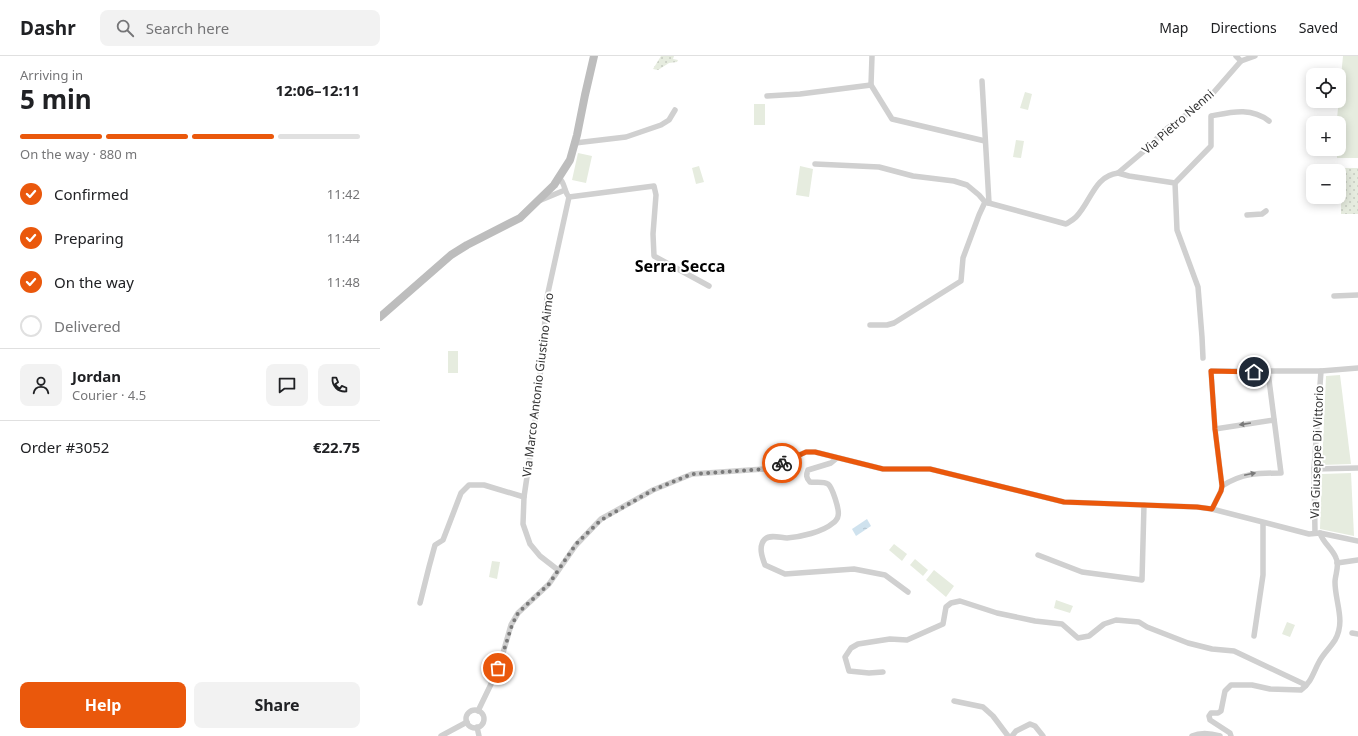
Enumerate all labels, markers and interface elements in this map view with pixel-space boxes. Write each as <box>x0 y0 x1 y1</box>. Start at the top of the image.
search box <box>100 10 380 46</box>
text: Dashr <box>20 15 76 41</box>
icon: search <box>114 17 136 39</box>
text: Search here <box>146 18 229 38</box>
text: Map <box>1159 18 1188 37</box>
text: Directions <box>1210 18 1277 37</box>
text: Saved <box>1299 18 1338 37</box>
text: Arriving in <box>20 66 83 84</box>
map controls <box>1306 68 1346 204</box>
button: locate <box>1306 68 1346 108</box>
text: 12:06–12:11 <box>275 80 360 100</box>
text: 5 min <box>20 81 92 117</box>
street label: Via Pietro Nenni <box>1138 86 1217 158</box>
button: + <box>1306 116 1346 156</box>
text: On the way · 880 m <box>20 145 137 163</box>
button: − <box>1306 164 1346 204</box>
icon: check <box>20 183 42 205</box>
text: Confirmed <box>54 184 129 204</box>
text: 11:42 <box>327 185 360 203</box>
icon: check <box>20 227 42 249</box>
text: Preparing <box>54 228 124 248</box>
text: 11:44 <box>327 229 360 247</box>
district label: Serra Secca <box>635 255 725 277</box>
icon: check <box>20 271 42 293</box>
text: On the way <box>54 272 134 292</box>
text: 11:48 <box>327 273 360 291</box>
street label: Via Marco Antonio Giustino Aimo <box>518 292 557 478</box>
text: Delivered <box>54 316 121 336</box>
pin <box>1237 355 1271 389</box>
icon: home <box>1243 361 1265 383</box>
button: person <box>20 364 62 406</box>
button: chat <box>266 364 308 406</box>
button: phone <box>318 364 360 406</box>
text: Jordan <box>72 366 121 386</box>
street label: Via Giuseppe Di Vittorio <box>1306 385 1327 519</box>
text: Courier · 4.5 <box>72 386 146 404</box>
one-way arrow <box>1238 421 1251 427</box>
text: Order #3052 <box>20 437 109 457</box>
text: €22.75 <box>313 437 360 457</box>
courier <box>762 443 802 483</box>
icon: bike <box>771 452 793 474</box>
one-way arrow <box>1244 471 1256 477</box>
pin <box>481 651 515 685</box>
icon: bag <box>487 657 509 679</box>
button: Help <box>20 682 186 728</box>
button: Share <box>194 682 360 728</box>

